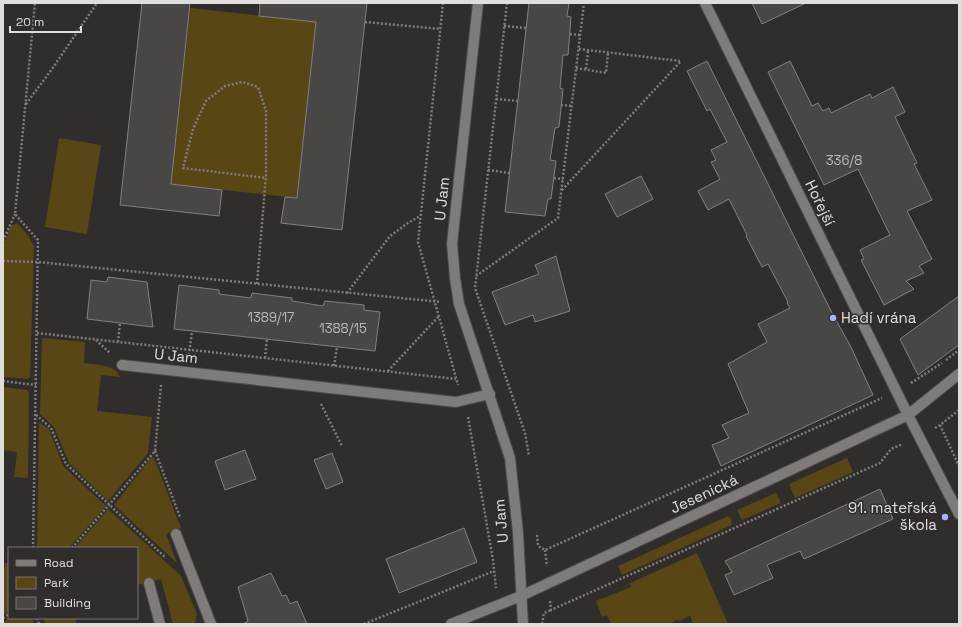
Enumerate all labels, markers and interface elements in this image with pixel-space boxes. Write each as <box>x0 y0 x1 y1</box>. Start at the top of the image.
scale bar <box>10 8 81 34</box>
text: 20 m <box>16 14 44 30</box>
house number: 336/8 <box>826 152 862 169</box>
street label: U Jam <box>430 176 453 222</box>
street label: Hořejší <box>801 177 840 229</box>
place label: Hadí vrána <box>841 308 917 327</box>
house number: 1389/17 <box>248 309 294 326</box>
marker: Hadí vrána <box>828 313 838 323</box>
house number: 1388/15 <box>319 320 367 337</box>
street label: U Jam <box>153 344 199 367</box>
street label: Jesenická <box>667 469 741 517</box>
street label: U Jam <box>489 498 512 544</box>
place label: 91. mateřská škola <box>848 498 937 534</box>
marker: 91. mateřská škola <box>940 512 950 522</box>
legend <box>8 547 138 619</box>
text: Road <box>44 555 73 571</box>
text: Park <box>44 575 69 591</box>
text: Building <box>44 595 91 611</box>

